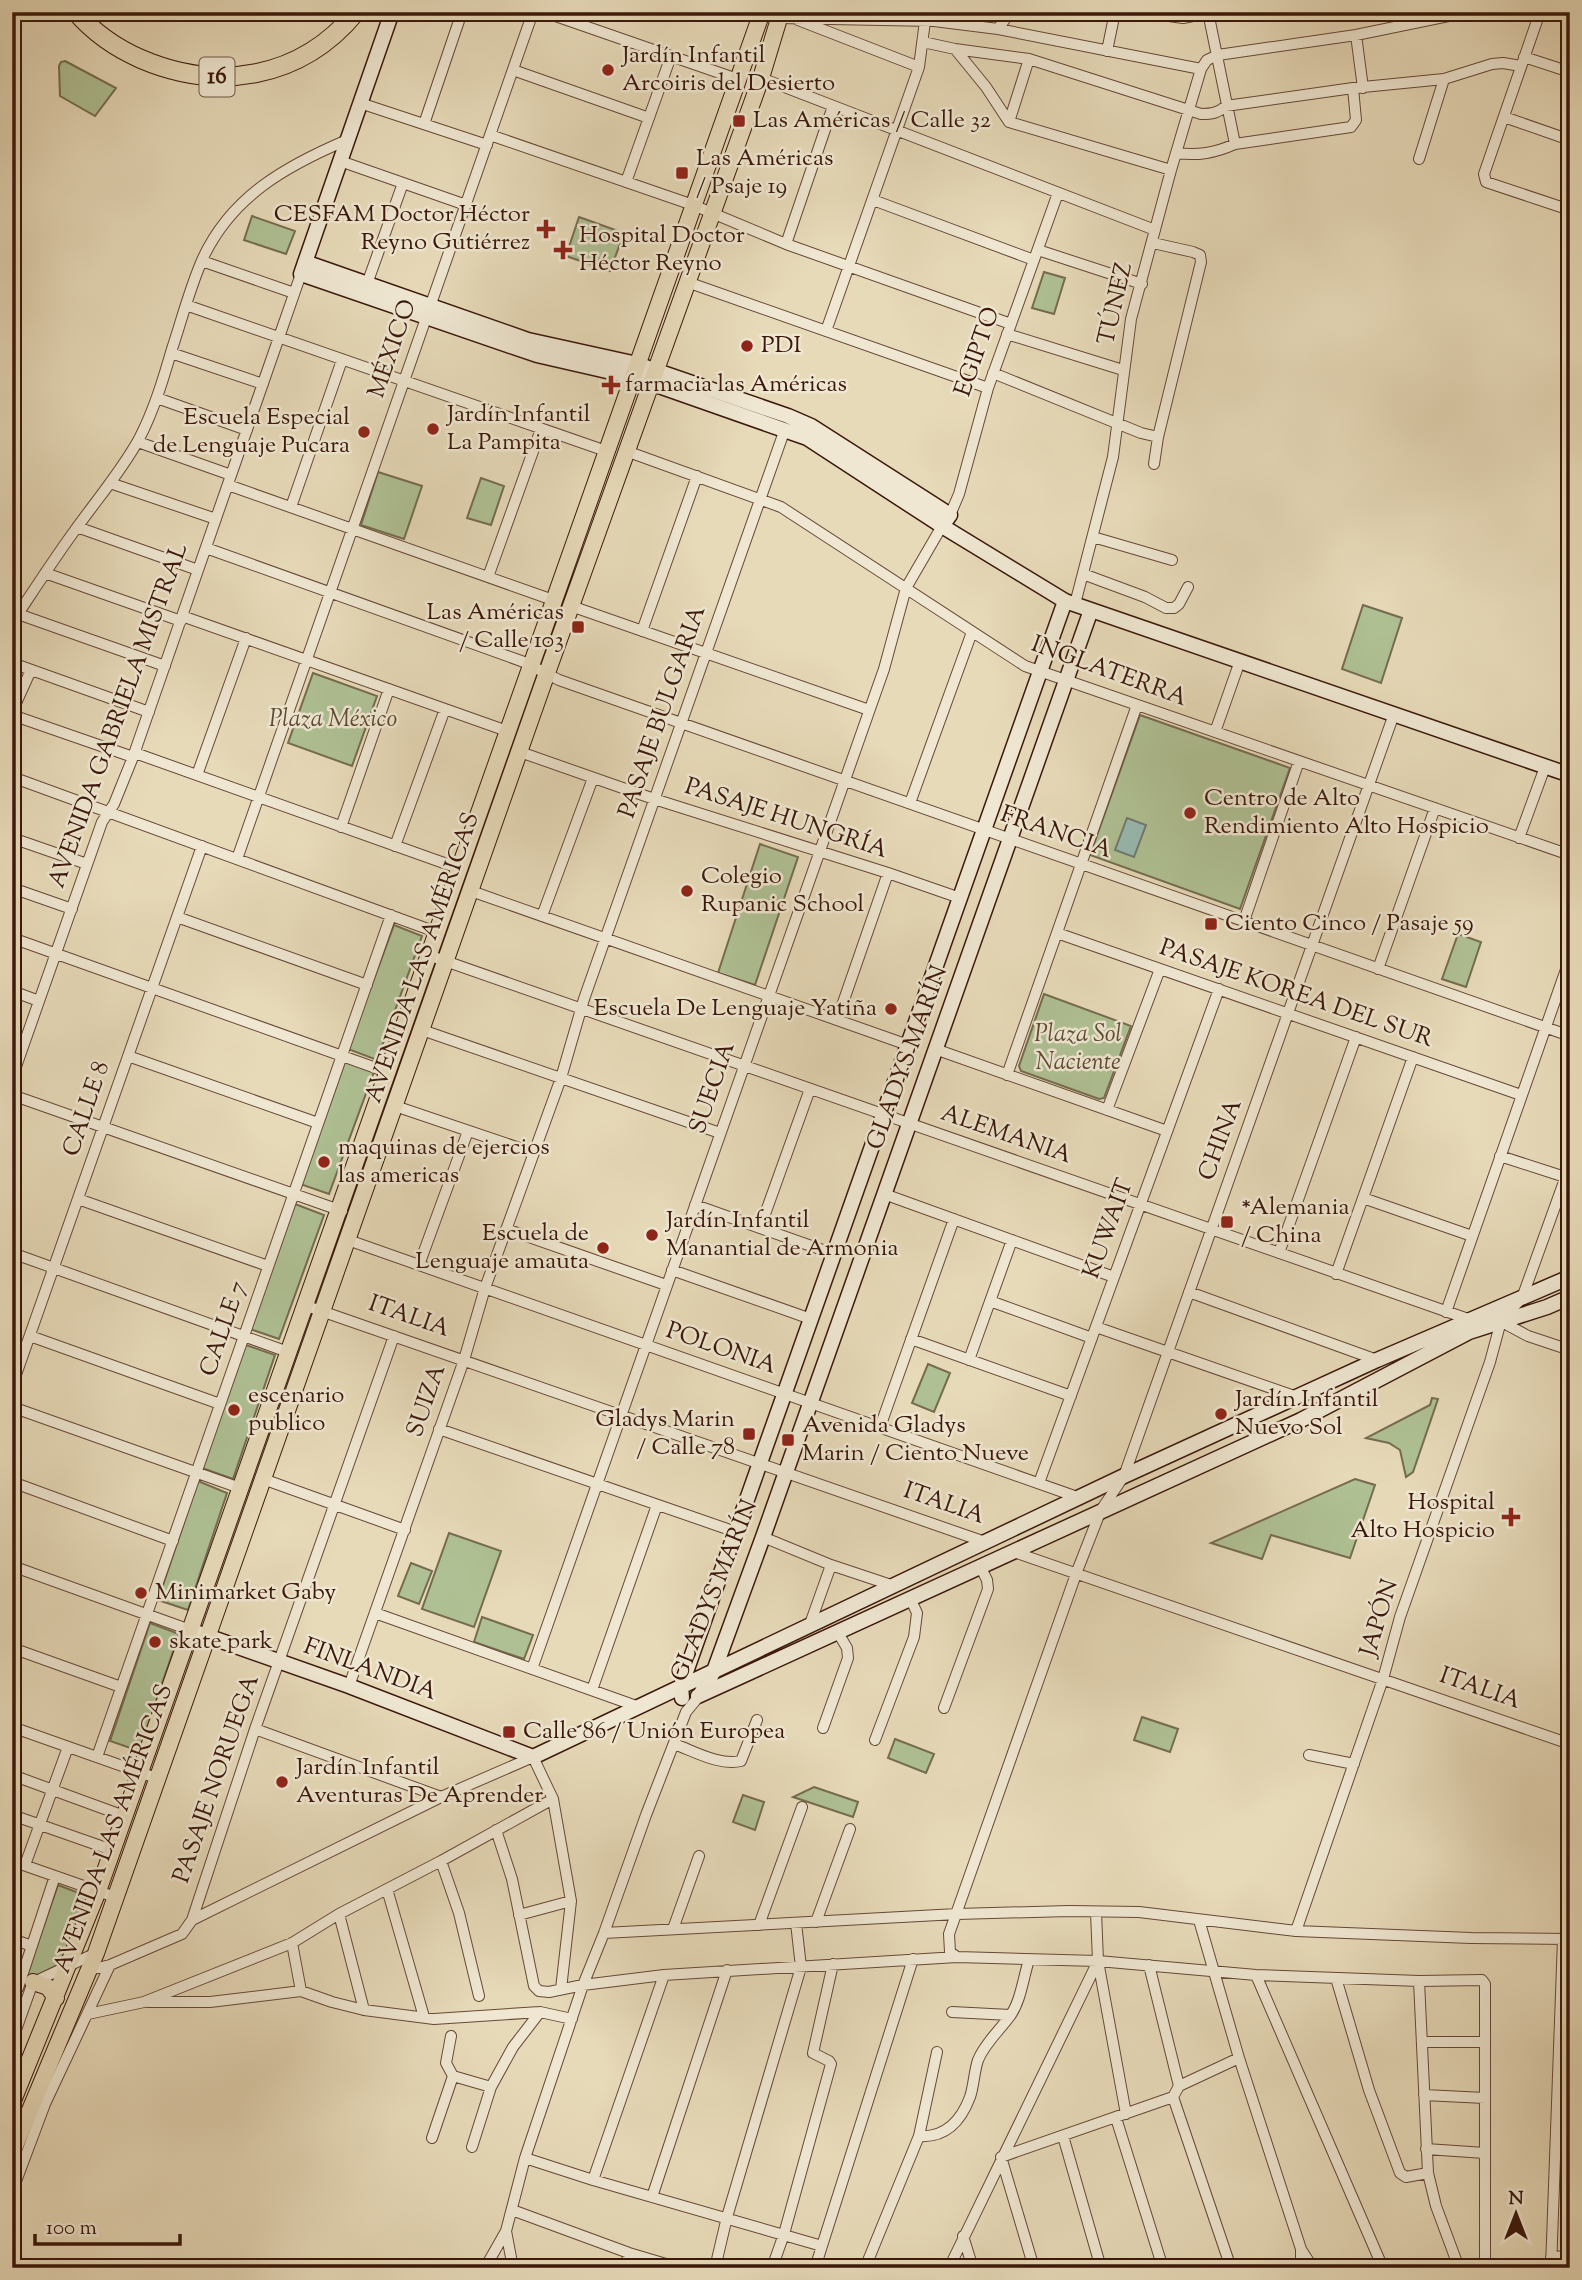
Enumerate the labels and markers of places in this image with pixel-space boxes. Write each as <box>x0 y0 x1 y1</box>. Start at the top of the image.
place label: Jardín Infantil Arcoiris del Desierto <box>620 39 835 101</box>
marker: Jardín Infantil Arcoiris del Desierto <box>600 62 616 78</box>
place label: Las Américas / Calle 32 <box>753 104 991 138</box>
marker: Las Américas / Calle 32 <box>731 113 747 129</box>
place label: Las Américas / Psaje 19 <box>696 142 833 204</box>
marker: Las Américas / Psaje 19 <box>674 165 690 181</box>
place label: CESFAM Doctor Héctor Reyno Gutiérrez <box>274 198 530 260</box>
marker: CESFAM Doctor Héctor Reyno Gutiérrez <box>536 219 556 239</box>
place label: Hospital Doctor Héctor Reyno <box>579 219 745 281</box>
marker: Hospital Doctor Héctor Reyno <box>553 240 573 260</box>
place label: PDI <box>761 329 802 363</box>
marker: PDI <box>739 338 755 354</box>
place label: farmacia las Américas <box>625 368 847 402</box>
marker: farmacia las Américas <box>603 377 619 393</box>
place label: Jardín Infantil La Pampita <box>445 398 591 460</box>
place label: Escuela Especial de Lenguaje Pucara <box>153 401 350 463</box>
marker: Jardín Infantil La Pampita <box>425 421 441 437</box>
marker: Escuela Especial de Lenguaje Pucara <box>356 424 372 440</box>
place label: Las Américas / Calle 103 <box>427 596 564 658</box>
marker: Las Américas / Calle 103 <box>570 619 586 635</box>
place label: Centro de Alto Rendimiento Alto Hospicio <box>1204 782 1489 844</box>
marker: Centro de Alto Rendimiento Alto Hospicio <box>1182 805 1198 821</box>
place label: Colegio Rupanic School <box>701 860 865 922</box>
marker: Colegio Rupanic School <box>679 883 695 899</box>
place label: Ciento Cinco / Pasaje 59 <box>1225 907 1474 941</box>
marker: Ciento Cinco / Pasaje 59 <box>1203 916 1219 932</box>
place label: Escuela De Lenguaje Yatiña <box>594 992 877 1026</box>
marker: Escuela De Lenguaje Yatiña <box>883 1001 899 1017</box>
place label: maquinas de ejercios las americas <box>338 1131 550 1193</box>
marker: maquinas de ejercios las americas <box>316 1154 332 1170</box>
place label: *Alemania / China <box>1241 1191 1350 1253</box>
place label: Jardín Infantil Manantial de Armonia <box>664 1204 899 1266</box>
marker: *Alemania / China <box>1219 1214 1235 1230</box>
place label: Escuela de Lenguaje amauta <box>415 1217 589 1279</box>
marker: Jardín Infantil Manantial de Armonia <box>644 1227 660 1243</box>
marker: Escuela de Lenguaje amauta <box>595 1240 611 1256</box>
place label: escenario publico <box>248 1379 344 1441</box>
place label: Jardín Infantil Nuevo Sol <box>1233 1383 1379 1445</box>
marker: escenario publico <box>226 1402 242 1418</box>
place label: Gladys Marin / Calle 78 <box>595 1403 735 1465</box>
marker: Jardín Infantil Nuevo Sol <box>1213 1406 1229 1422</box>
place label: Avenida Gladys Marin / Ciento Nueve <box>802 1409 1029 1471</box>
marker: Gladys Marin / Calle 78 <box>741 1426 757 1442</box>
marker: Avenida Gladys Marin / Ciento Nueve <box>780 1432 796 1448</box>
place label: Hospital Alto Hospicio <box>1350 1486 1495 1548</box>
marker: Hospital Alto Hospicio <box>1501 1507 1521 1527</box>
place label: Minimarket Gaby <box>155 1576 336 1610</box>
marker: Minimarket Gaby <box>133 1585 149 1601</box>
place label: skate park <box>169 1625 273 1659</box>
marker: skate park <box>147 1634 163 1650</box>
place label: Calle 86 / Unión Europea <box>523 1715 785 1749</box>
marker: Calle 86 / Unión Europea <box>501 1724 517 1740</box>
place label: Jardín Infantil Aventuras De Aprender <box>294 1751 543 1813</box>
marker: Jardín Infantil Aventuras De Aprender <box>274 1774 290 1790</box>

